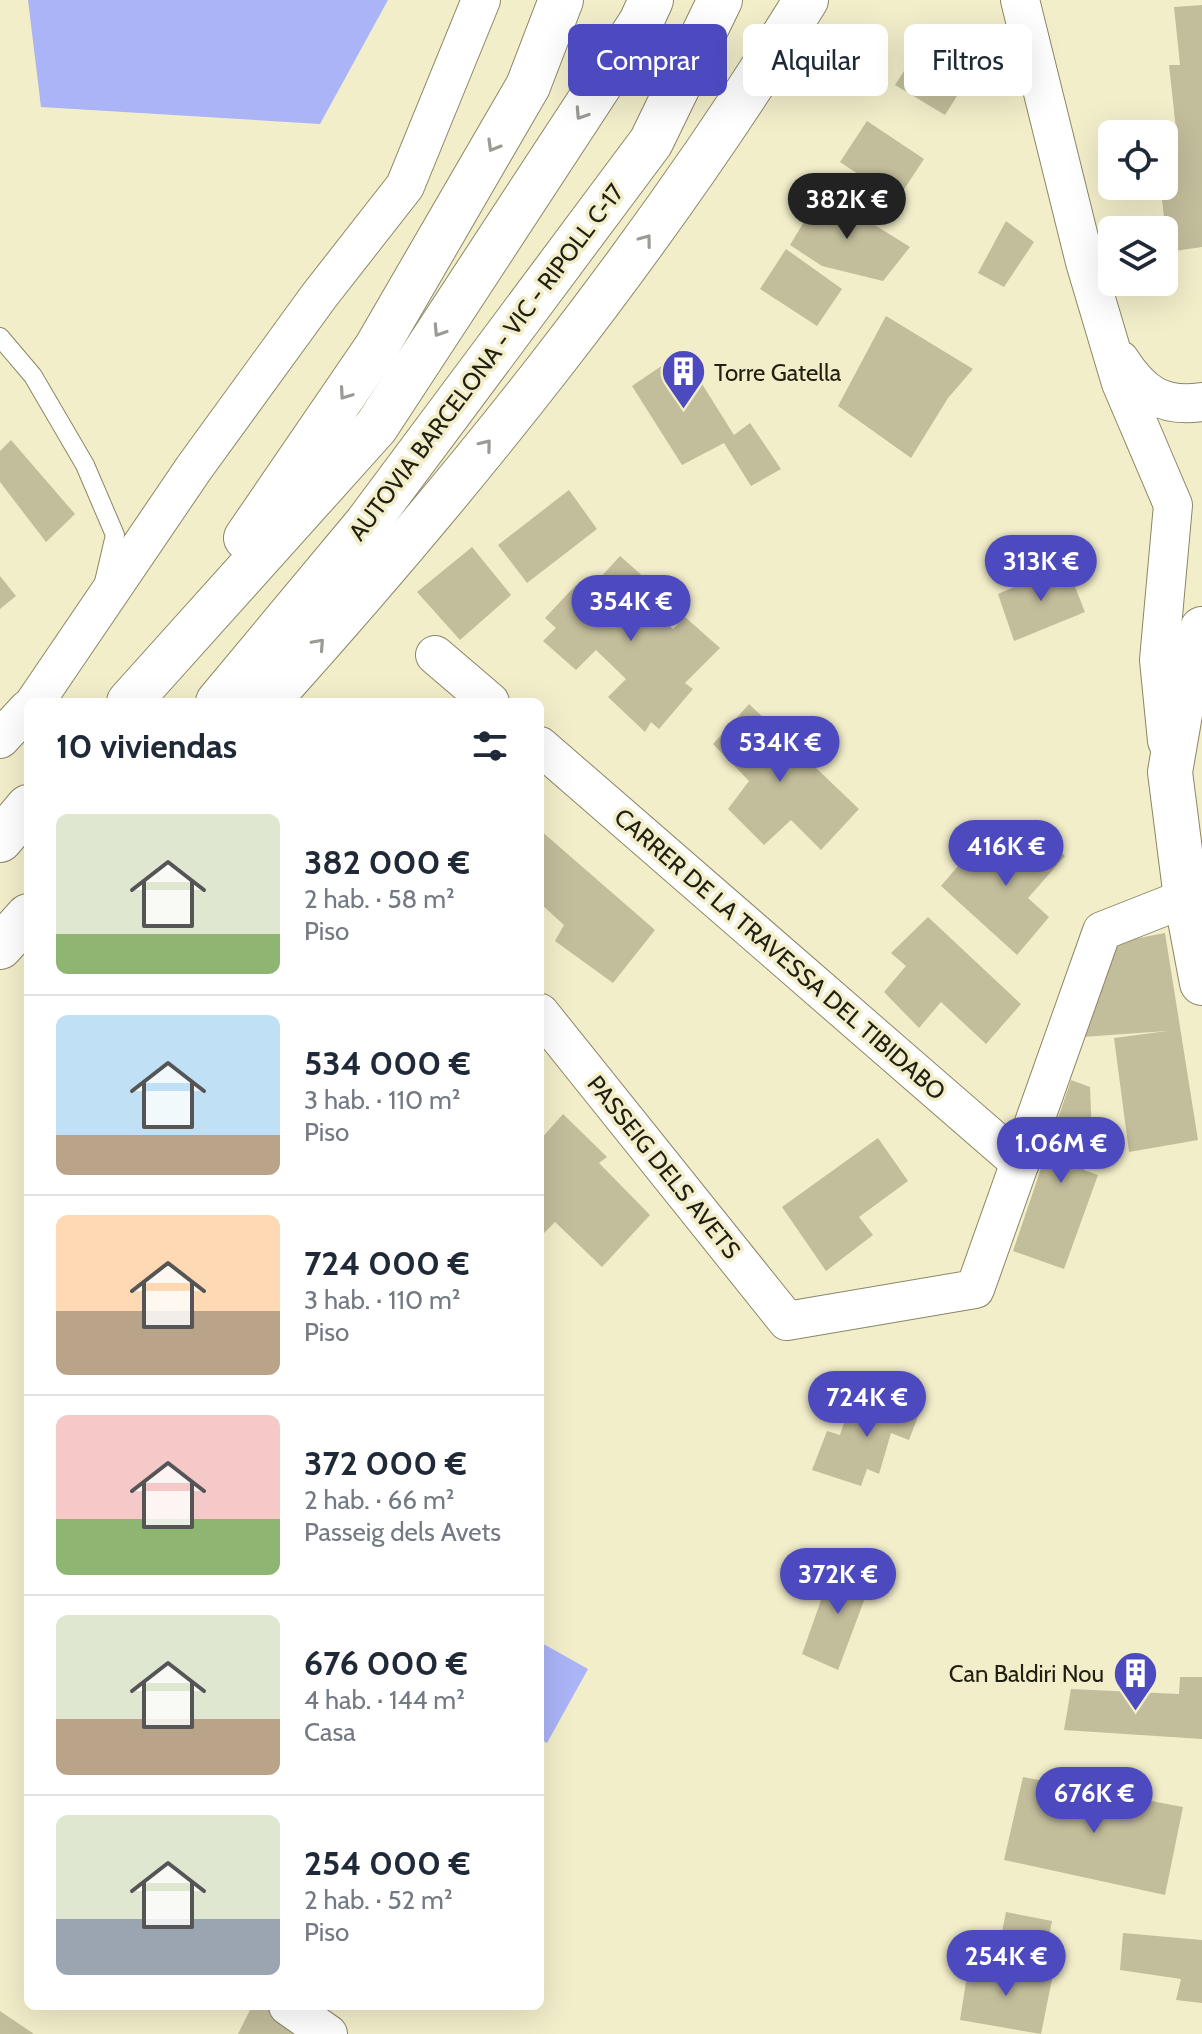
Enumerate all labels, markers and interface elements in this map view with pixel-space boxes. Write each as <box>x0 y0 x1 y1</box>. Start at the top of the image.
chip: Comprar <box>568 24 727 96</box>
chip: Alquilar <box>743 24 888 96</box>
chip: Filtros <box>904 24 1032 96</box>
one-way arrow <box>576 105 591 120</box>
map controls <box>1098 120 1178 296</box>
button: locate <box>1098 120 1178 200</box>
one-way arrow <box>487 138 503 152</box>
pin: 382K € <box>782 173 912 241</box>
street label: AUTOVIA BARCELONA - VIC - RIPOLL C-17 <box>342 178 630 546</box>
text: 382K € <box>806 183 888 215</box>
button: layers <box>1098 216 1178 296</box>
one-way arrow <box>637 234 651 249</box>
one-way arrow <box>434 323 449 337</box>
building icon: Torre Gatella <box>659 348 707 411</box>
place label: Torre Gatella <box>714 358 842 387</box>
one-way arrow <box>340 385 355 399</box>
one-way arrow <box>477 439 491 454</box>
pin: 313K € <box>976 535 1106 603</box>
text: 313K € <box>1003 545 1079 577</box>
pin: 354K € <box>566 575 696 643</box>
text: 354K € <box>590 585 672 617</box>
one-way arrow <box>309 639 324 654</box>
pin: 534K € <box>715 716 845 784</box>
icon: filters <box>468 724 512 768</box>
text: 10 viviendas <box>56 725 237 767</box>
text: 534K € <box>739 726 821 758</box>
street label: CARRER DE LA TRAVESSA DEL TIBIDABO <box>608 802 952 1106</box>
pin: 416K € <box>941 820 1071 888</box>
text: 416K € <box>967 830 1045 862</box>
text: 382 000 € <box>304 841 470 883</box>
icon: home <box>120 846 216 942</box>
text: 2 hab. · 58 m² <box>304 883 455 915</box>
text: Piso <box>304 915 349 947</box>
text: 534 000 € <box>304 1042 471 1084</box>
icon: home <box>120 1047 216 1143</box>
street label: PASSEIG DELS AVETS <box>581 1070 747 1264</box>
text: 3 hab. · 110 m² <box>304 1084 460 1116</box>
text: Piso <box>304 1116 349 1148</box>
pin: 1.06M € <box>987 1117 1135 1185</box>
text: 1.06M € <box>1015 1127 1107 1159</box>
text: 724 000 € <box>304 1242 470 1284</box>
icon: home <box>120 1247 216 1343</box>
text: 3 hab. · 110 m² <box>304 1284 460 1316</box>
text: Piso <box>304 1316 349 1348</box>
pin: 724K € <box>802 1371 932 1439</box>
text: 724K € <box>826 1381 908 1413</box>
text: 372 000 € <box>304 1442 467 1484</box>
icon: home <box>120 1447 216 1543</box>
text: 2 hab. · 66 m² <box>304 1484 454 1516</box>
text: Passeig dels Avets <box>304 1516 501 1548</box>
pin: 372K € <box>773 1548 903 1616</box>
text: 372K € <box>798 1558 878 1590</box>
text: 676 000 € <box>304 1642 468 1684</box>
icon: home <box>120 1647 216 1743</box>
building icon: Can Baldiri Nou <box>1111 1649 1159 1712</box>
place label: Can Baldiri Nou <box>949 1659 1104 1688</box>
text: 4 hab. · 144 m² <box>304 1684 465 1716</box>
text: Casa <box>304 1716 356 1748</box>
pin: 676K € <box>1029 1767 1159 1835</box>
text: 676K € <box>1054 1777 1134 1809</box>
text: 254 000 € <box>304 1842 470 1884</box>
icon: home <box>120 1847 216 1943</box>
text: 2 hab. · 52 m² <box>304 1884 453 1916</box>
text: Piso <box>304 1916 349 1948</box>
pin: 254K € <box>941 1930 1071 1998</box>
text: 254K € <box>965 1940 1047 1972</box>

